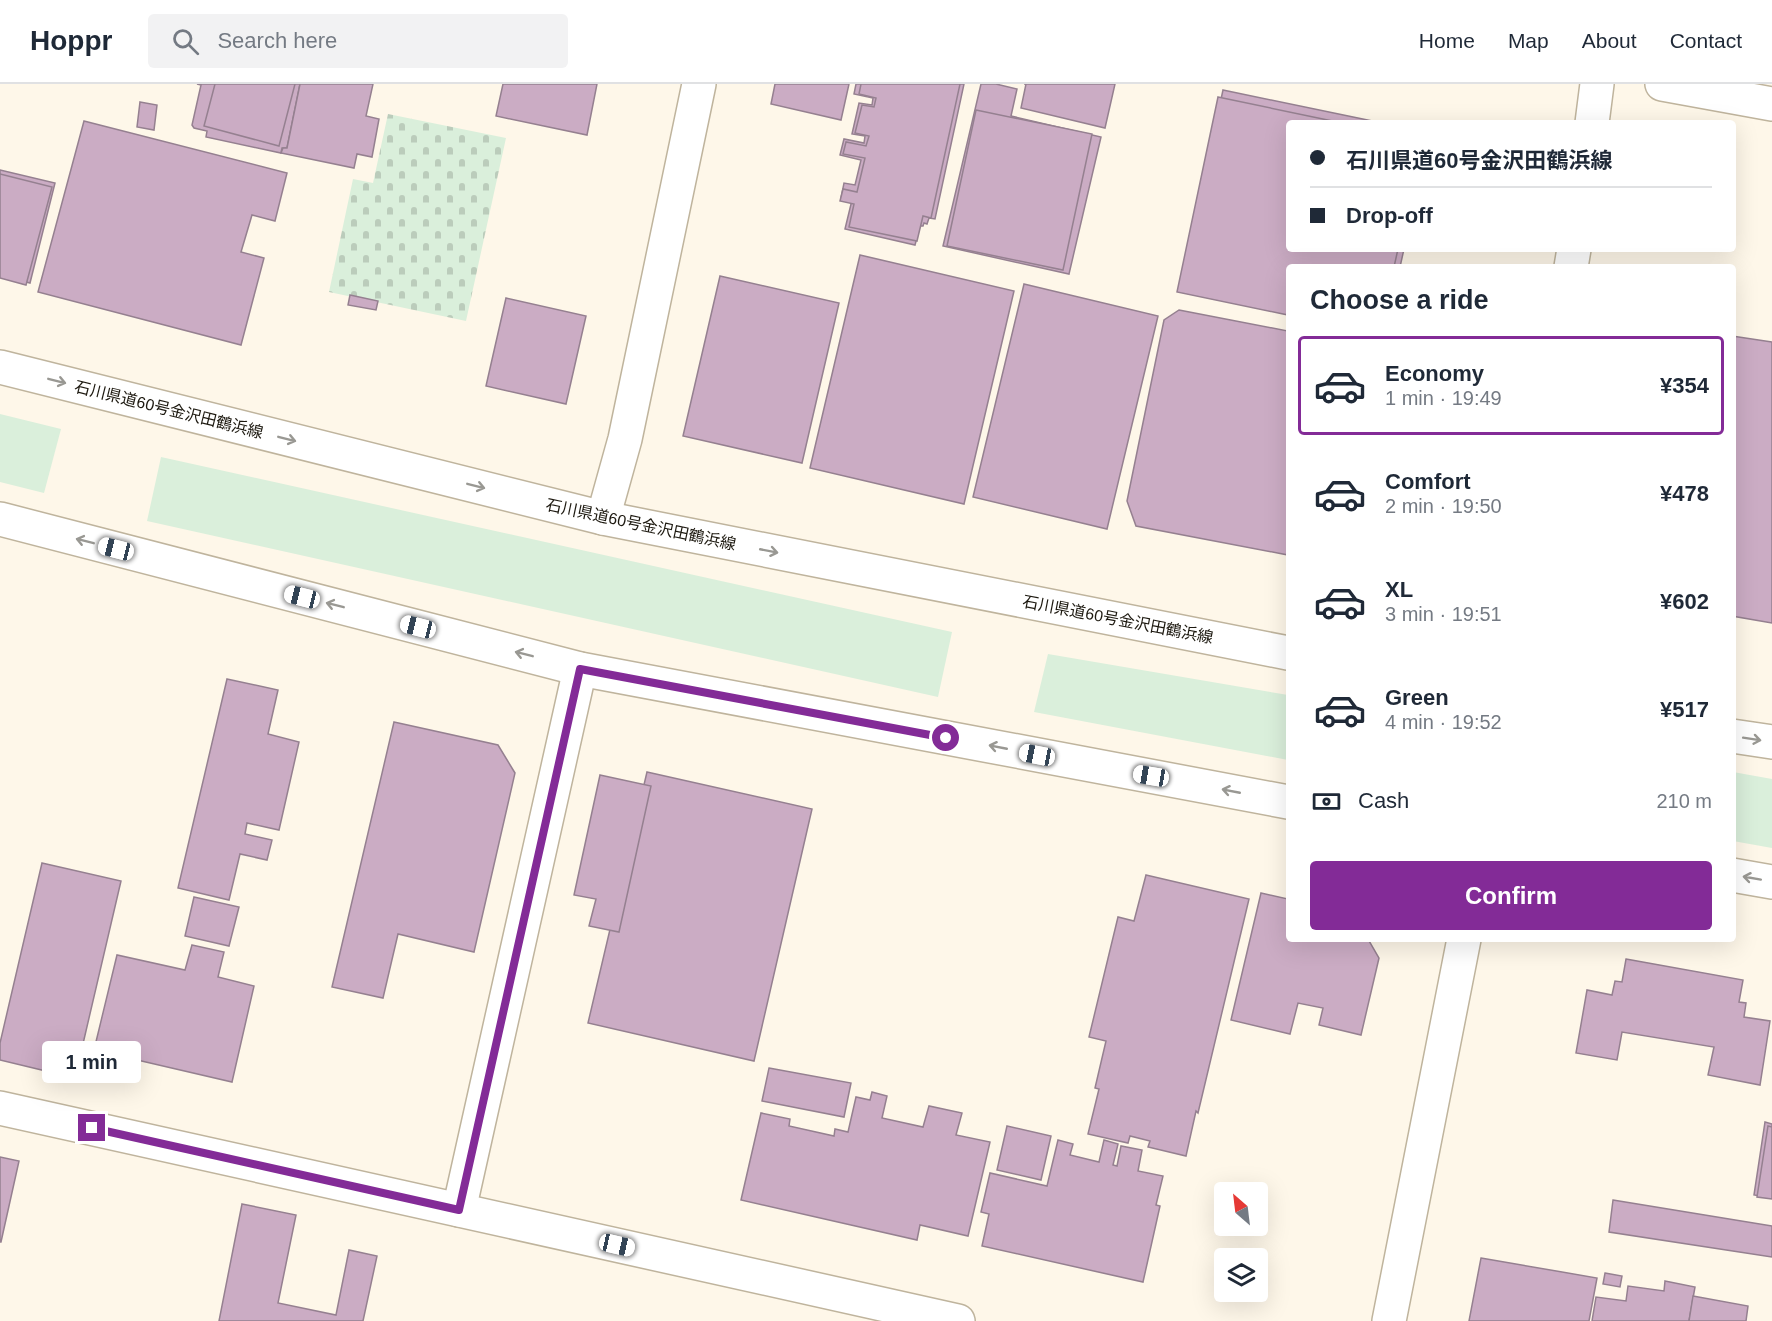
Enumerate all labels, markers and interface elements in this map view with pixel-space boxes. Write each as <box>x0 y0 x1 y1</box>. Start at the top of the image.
search box <box>148 14 568 68</box>
text: Hoppr <box>30 25 112 56</box>
icon: search <box>169 25 202 58</box>
text: Search here <box>217 28 337 53</box>
text: Home <box>1419 29 1475 52</box>
text: Map <box>1508 29 1549 52</box>
text: About <box>1582 29 1637 52</box>
text: Contact <box>1670 29 1742 52</box>
text: 石川県道60号金沢田鶴浜線 <box>1346 148 1612 173</box>
text: Drop-off <box>1346 203 1433 228</box>
text: Choose a ride <box>1310 285 1489 315</box>
icon: car <box>1313 359 1367 413</box>
text: Economy <box>1385 361 1484 386</box>
text: ¥354 <box>1660 373 1709 398</box>
one-way arrow <box>47 375 66 387</box>
street label: 石川県道60号金沢田鶴浜線 <box>73 378 265 441</box>
text: 1 min · 19:49 <box>1385 387 1502 409</box>
one-way arrow <box>277 433 296 445</box>
icon: car <box>1313 467 1367 521</box>
text: Comfort <box>1385 469 1471 494</box>
one-way arrow <box>466 481 485 493</box>
text: ¥478 <box>1660 481 1709 506</box>
text: 2 min · 19:50 <box>1385 495 1502 517</box>
street label: 石川県道60号金沢田鶴浜線 <box>544 496 737 553</box>
one-way arrow <box>76 534 95 546</box>
car <box>96 536 136 562</box>
one-way arrow <box>758 546 778 557</box>
icon: car <box>1313 575 1367 629</box>
text: XL <box>1385 577 1413 602</box>
car <box>282 584 322 610</box>
text: ¥602 <box>1660 589 1709 614</box>
street label: 石川県道60号金沢田鶴浜線 <box>1021 593 1215 646</box>
one-way arrow <box>326 599 345 611</box>
text: 3 min · 19:51 <box>1385 603 1502 625</box>
car <box>398 614 438 640</box>
one-way arrow <box>515 648 534 659</box>
icon: car <box>1313 683 1367 737</box>
text: Green <box>1385 685 1449 710</box>
text: ¥517 <box>1660 697 1709 722</box>
text: 4 min · 19:52 <box>1385 711 1502 733</box>
route start <box>932 724 959 751</box>
one-way arrow <box>1742 733 1762 744</box>
one-way arrow <box>989 741 1008 752</box>
car <box>1018 743 1056 767</box>
car <box>1132 764 1170 788</box>
one-way arrow <box>1222 785 1241 796</box>
icon: cash <box>1310 785 1343 818</box>
text: Cash <box>1358 788 1409 813</box>
text: 210 m <box>1656 790 1712 812</box>
button: Confirm <box>1310 861 1712 930</box>
one-way arrow <box>1743 873 1763 884</box>
callout: 1 min <box>42 1041 142 1083</box>
text: 1 min <box>65 1051 118 1073</box>
route end <box>78 1114 105 1141</box>
north arrow <box>1214 1182 1268 1236</box>
map controls <box>1214 1182 1268 1302</box>
car <box>597 1232 637 1258</box>
button: layers <box>1214 1248 1268 1302</box>

